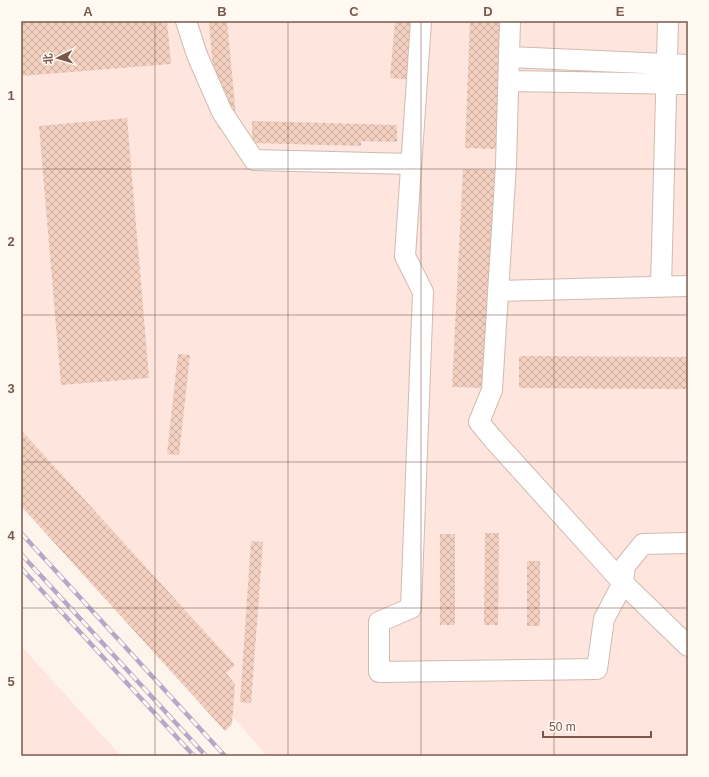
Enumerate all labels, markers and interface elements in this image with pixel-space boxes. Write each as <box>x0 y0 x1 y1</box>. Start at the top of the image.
text: A <box>83 4 93 19</box>
text: B <box>217 4 227 19</box>
text: C <box>349 4 359 19</box>
text: D <box>483 4 493 19</box>
text: E <box>616 4 625 19</box>
north arrow <box>38 38 78 78</box>
text: 北 <box>42 53 54 65</box>
text: 1 <box>7 88 15 103</box>
text: 2 <box>7 234 15 249</box>
text: 3 <box>7 381 15 396</box>
text: 4 <box>7 528 15 543</box>
text: 5 <box>7 674 15 689</box>
scale bar <box>543 713 651 739</box>
text: 50 m <box>549 720 576 734</box>

